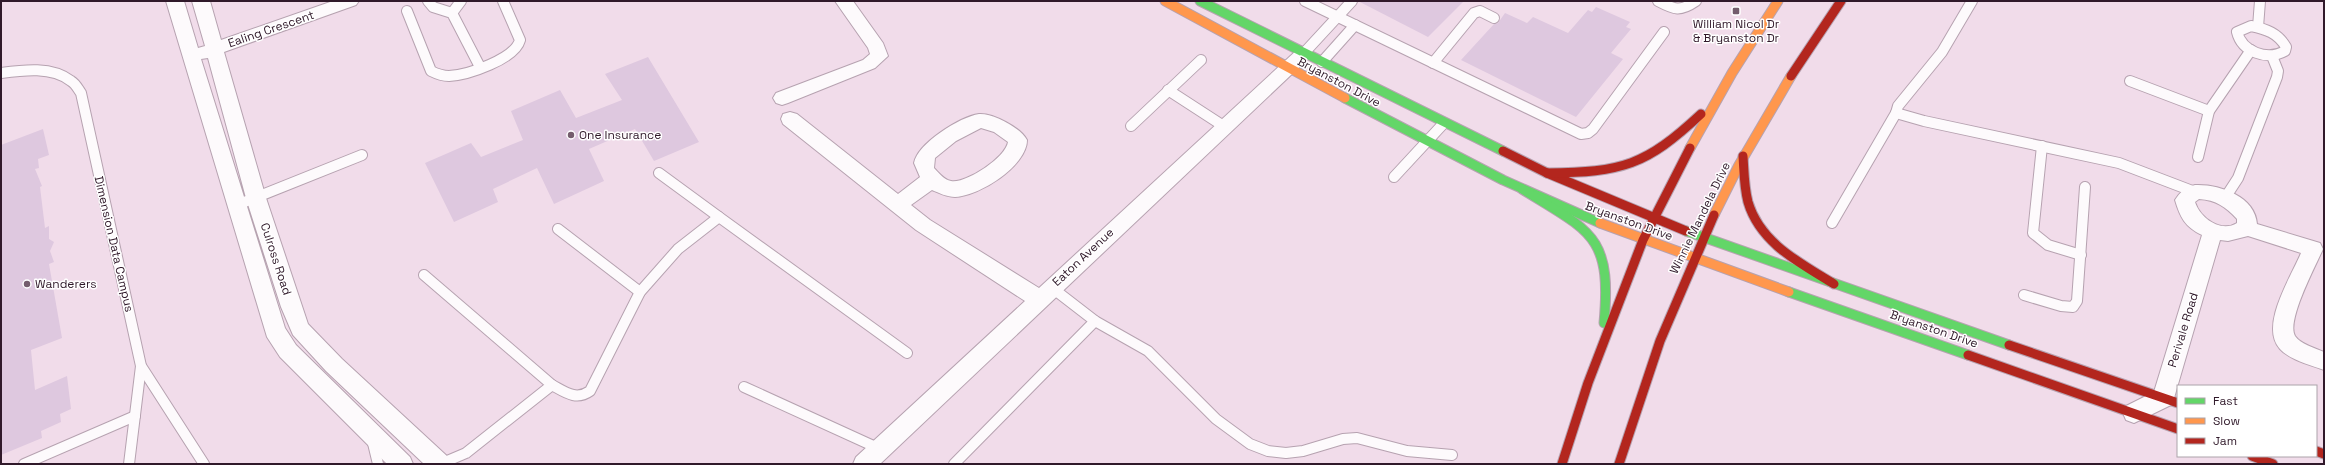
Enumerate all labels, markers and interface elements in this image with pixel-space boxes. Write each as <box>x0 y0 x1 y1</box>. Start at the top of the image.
marker: William Nicol Dr & Bryanston Dr <box>1731 6 1741 16</box>
street label: Ealing Crescent <box>226 7 316 51</box>
place label: William Nicol Dr & Bryanston Dr <box>1693 16 1780 46</box>
street label: Bryanston Drive <box>1295 53 1383 111</box>
place label: One Insurance <box>579 127 661 143</box>
marker: One Insurance <box>566 130 576 140</box>
street label: Winnie Mandela Drive <box>1666 159 1734 277</box>
street label: Dimension Data Campus <box>91 174 137 314</box>
street label: Bryanston Drive <box>1583 198 1675 244</box>
street label: Culross Road <box>257 221 295 297</box>
street label: Eaton Avenue <box>1049 224 1117 290</box>
place label: Wanderers <box>35 276 97 292</box>
marker: Wanderers <box>22 279 32 289</box>
street label: Perivale Road <box>2164 291 2202 369</box>
street label: Bryanston Drive <box>1888 306 1980 352</box>
legend <box>2177 385 2317 457</box>
text: Fast <box>2213 393 2238 409</box>
text: Slow <box>2213 413 2240 429</box>
text: Jam <box>2213 433 2237 449</box>

